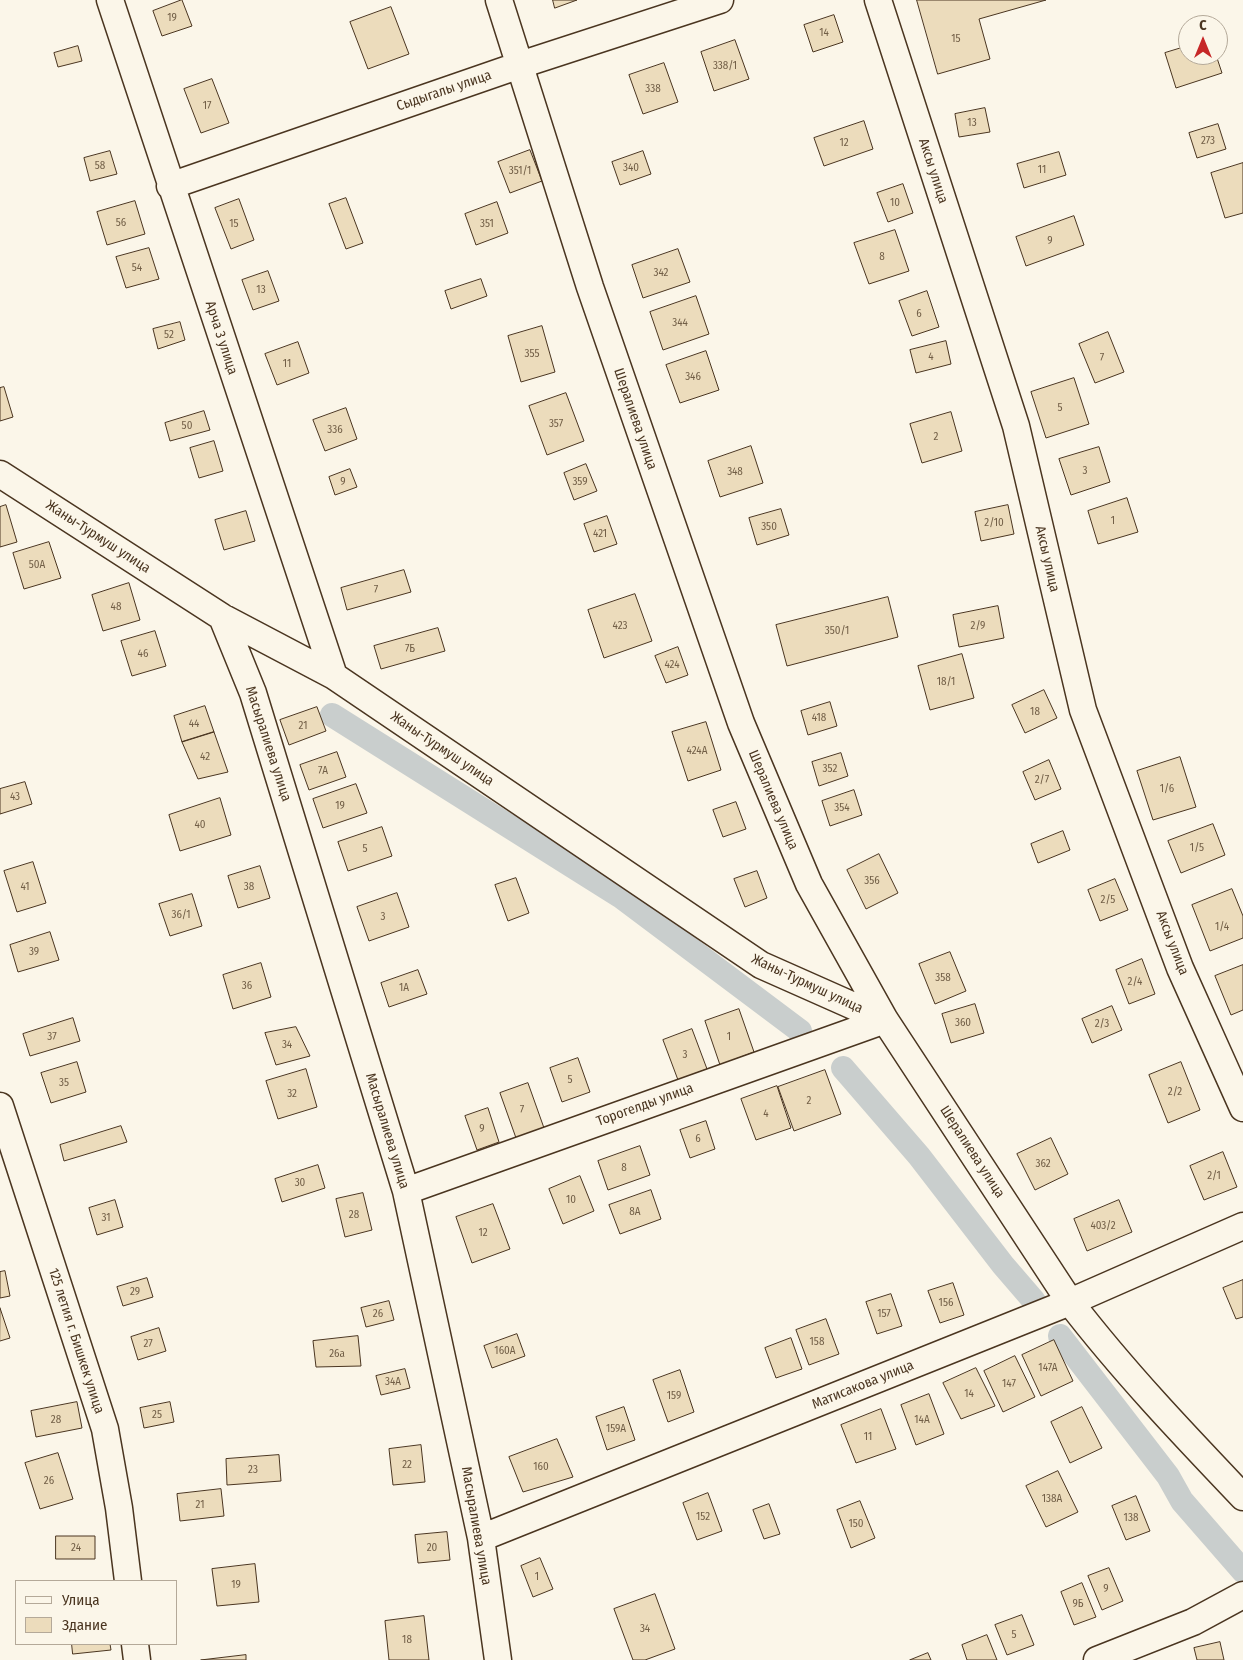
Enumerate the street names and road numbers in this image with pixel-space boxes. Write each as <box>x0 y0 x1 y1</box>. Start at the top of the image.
street label: Сыдыгалы улица <box>394 67 494 115</box>
street label: Аксы улица <box>915 136 951 206</box>
street label: Арча 3 улица <box>201 299 241 377</box>
street label: Шералиева улица <box>610 366 660 472</box>
street label: Жаны-Турмуш улица <box>43 497 153 577</box>
street label: Аксы улица <box>1031 524 1063 594</box>
street label: Масыралиева улица <box>241 684 295 804</box>
street label: Жаны-Турмуш улица <box>387 708 497 790</box>
street label: Шералиева улица <box>744 748 802 852</box>
street label: Аксы улица <box>1152 908 1192 978</box>
street label: Жаны-Турмуш улица <box>749 951 865 1017</box>
street label: Масыралиева улица <box>361 1071 413 1191</box>
street label: Торогелды улица <box>594 1080 696 1130</box>
street label: Шералиева улица <box>936 1103 1008 1201</box>
street label: 125 летия г. Бишкек улица <box>45 1266 107 1416</box>
street label: Матисакова улица <box>810 1357 916 1413</box>
street label: Масыралиева улица <box>457 1465 495 1587</box>

